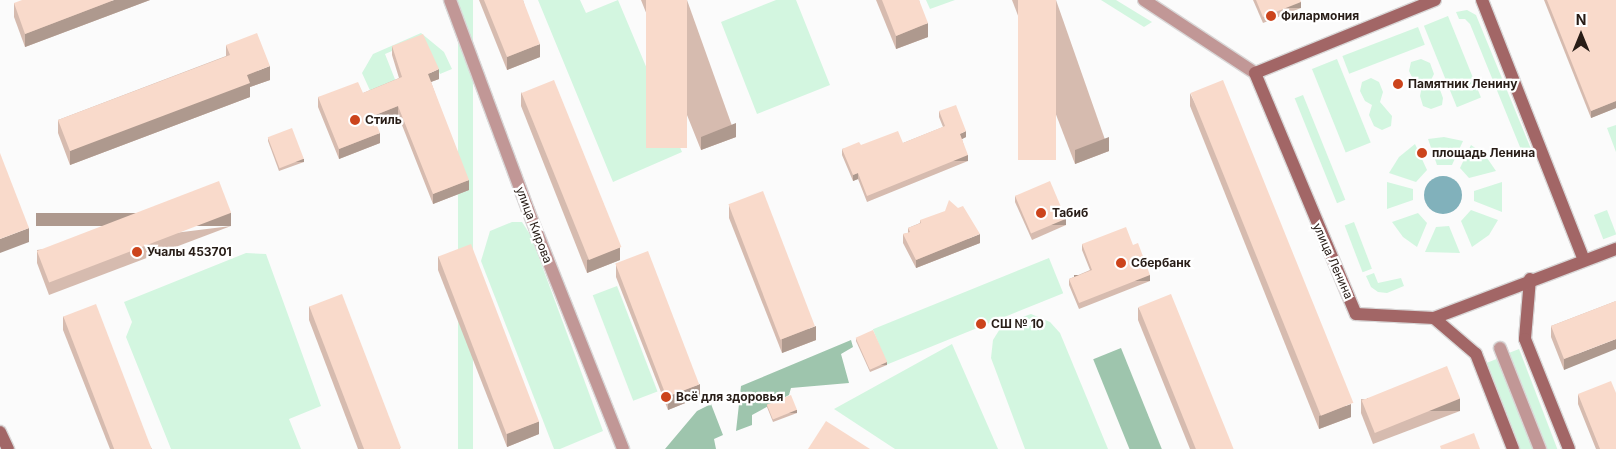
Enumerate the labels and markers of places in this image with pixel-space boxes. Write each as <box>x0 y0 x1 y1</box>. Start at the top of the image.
place label: Филармония <box>1281 9 1359 23</box>
marker: Филармония <box>1265 10 1277 22</box>
place label: Памятник Ленину <box>1408 77 1517 91</box>
marker: Памятник Ленину <box>1392 78 1404 90</box>
place label: Стиль <box>365 113 402 127</box>
marker: Стиль <box>349 114 361 126</box>
place label: площадь Ленина <box>1432 146 1535 160</box>
marker: площадь Ленина <box>1416 147 1428 159</box>
marker: Табиб <box>1034 206 1048 220</box>
place label: Табиб <box>1052 206 1088 220</box>
place label: Учалы 453701 <box>147 245 232 259</box>
marker: Учалы 453701 <box>131 246 143 258</box>
place label: Сбербанк <box>1131 256 1191 270</box>
marker: Сбербанк <box>1115 257 1127 269</box>
place label: СШ № 10 <box>991 317 1044 331</box>
marker: СШ № 10 <box>975 318 987 330</box>
place label: Всё для здоровья <box>676 390 783 404</box>
marker: Всё для здоровья <box>660 391 672 403</box>

